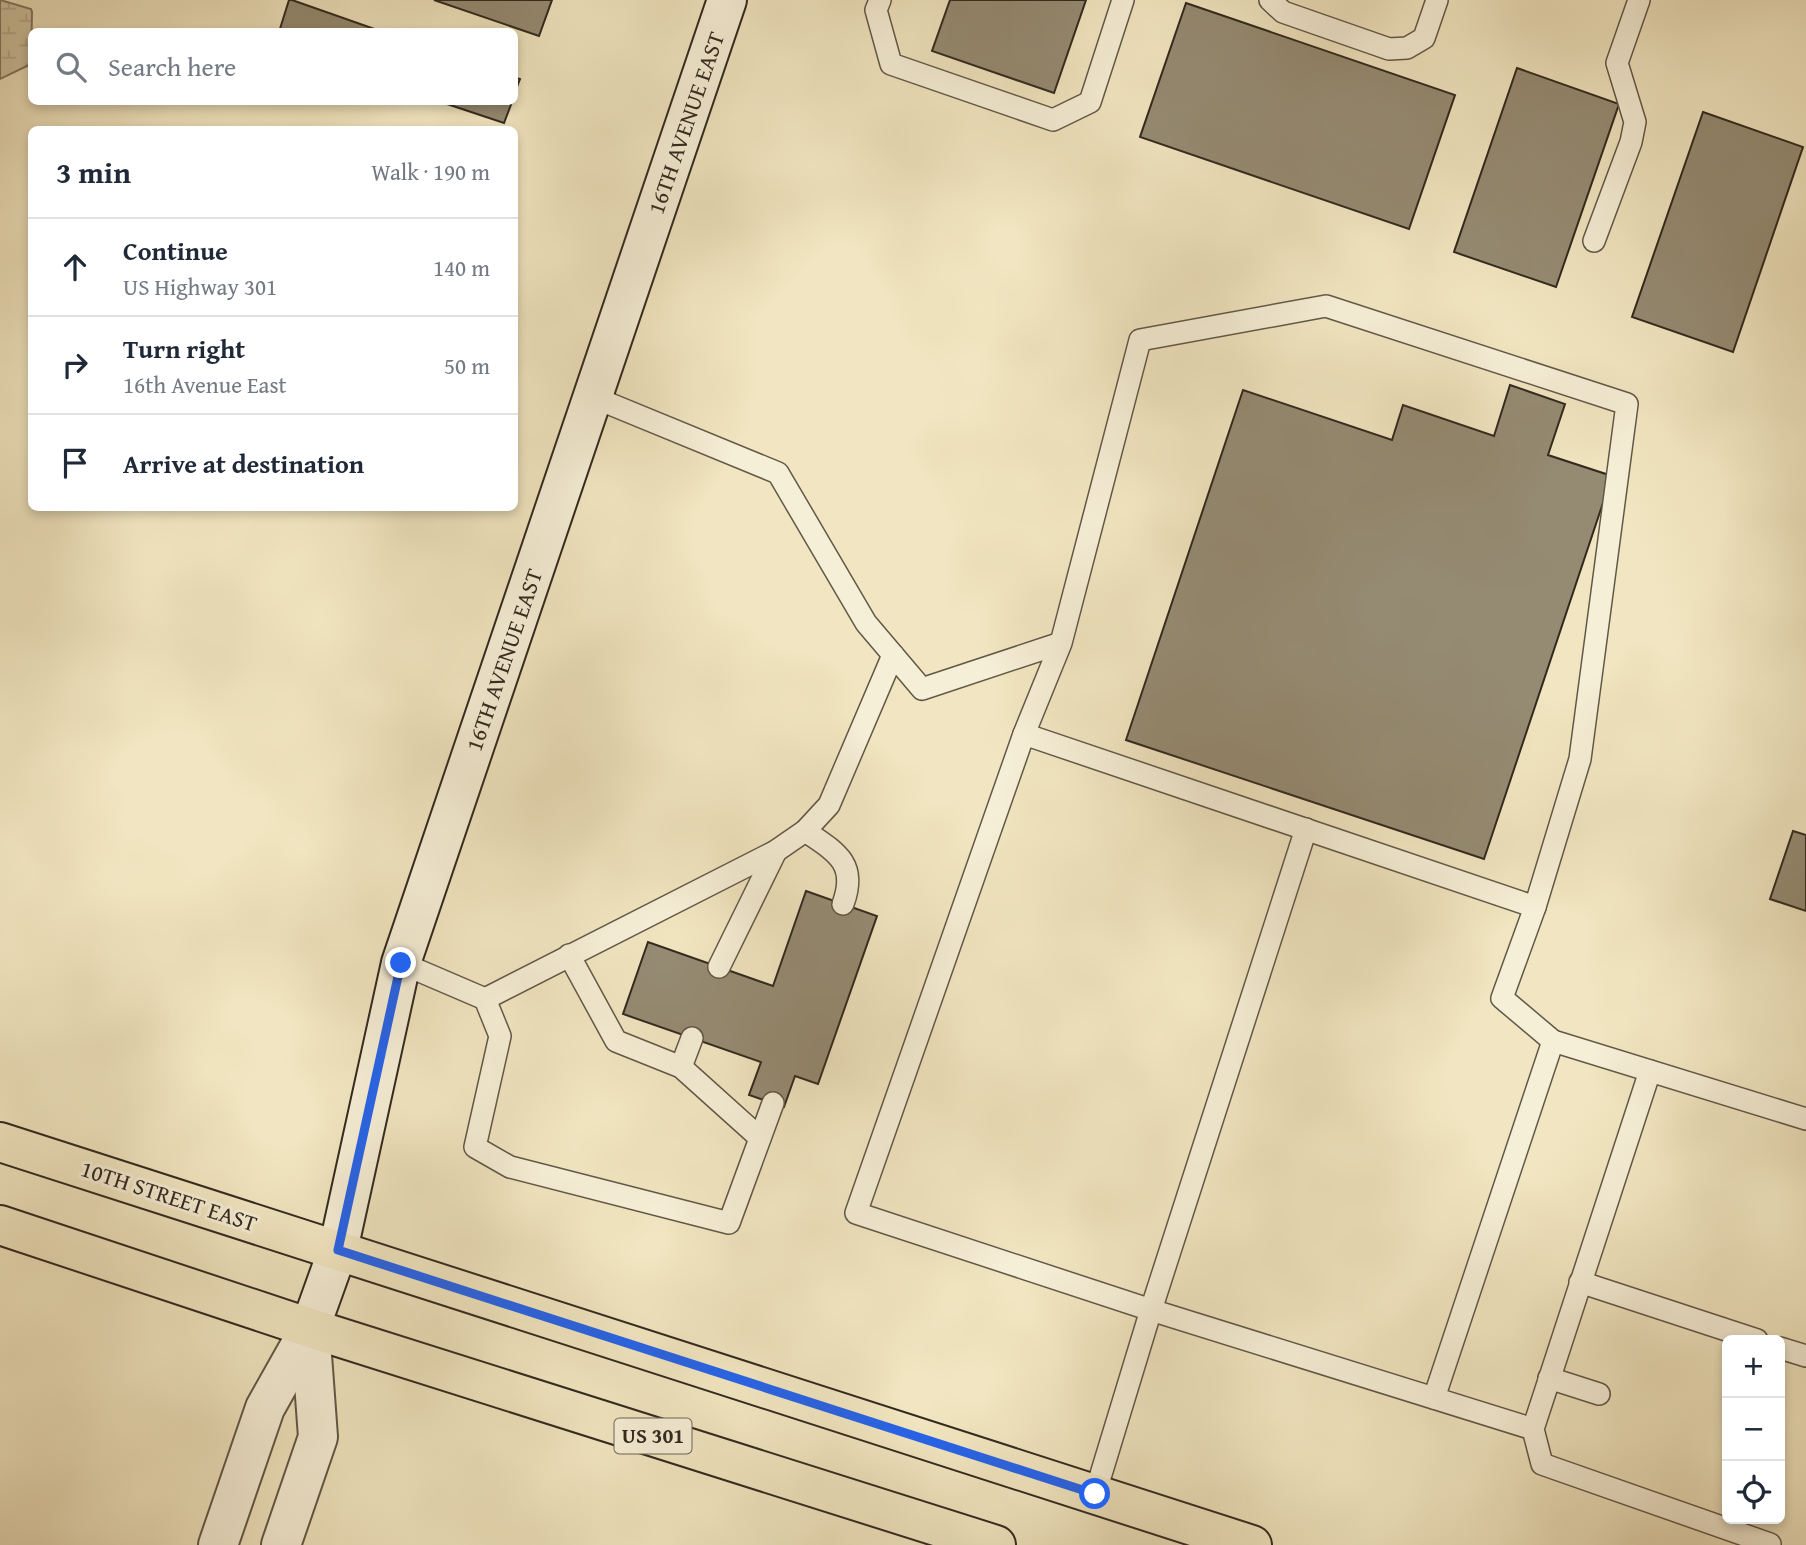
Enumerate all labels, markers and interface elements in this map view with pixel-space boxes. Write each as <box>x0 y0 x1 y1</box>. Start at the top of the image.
street label: 16TH AVENUE EAST <box>639 27 732 218</box>
search box <box>28 28 518 105</box>
text: Search here <box>108 47 236 86</box>
icon: search <box>52 48 90 86</box>
text: 3 min <box>56 150 131 194</box>
text: Walk · 190 m <box>371 155 490 188</box>
text: Continue <box>123 231 228 270</box>
icon: ahead <box>56 248 94 286</box>
text: 140 m <box>433 251 490 284</box>
text: US Highway 301 <box>123 270 277 303</box>
text: Turn right <box>123 329 245 368</box>
icon: right <box>56 346 94 384</box>
text: 50 m <box>444 349 490 382</box>
text: 16th Avenue East <box>123 368 287 401</box>
icon: arrive <box>56 444 94 482</box>
text: Arrive at destination <box>123 444 364 483</box>
street label: 16TH AVENUE EAST <box>457 564 550 755</box>
route end <box>385 947 416 978</box>
street label: 10TH STREET EAST <box>77 1151 262 1240</box>
map controls <box>1722 1335 1785 1524</box>
button: + <box>1722 1335 1785 1398</box>
button: − <box>1722 1398 1785 1461</box>
road number: US 301 <box>614 1418 692 1454</box>
button: locate <box>1722 1461 1785 1524</box>
route start <box>1079 1478 1110 1509</box>

